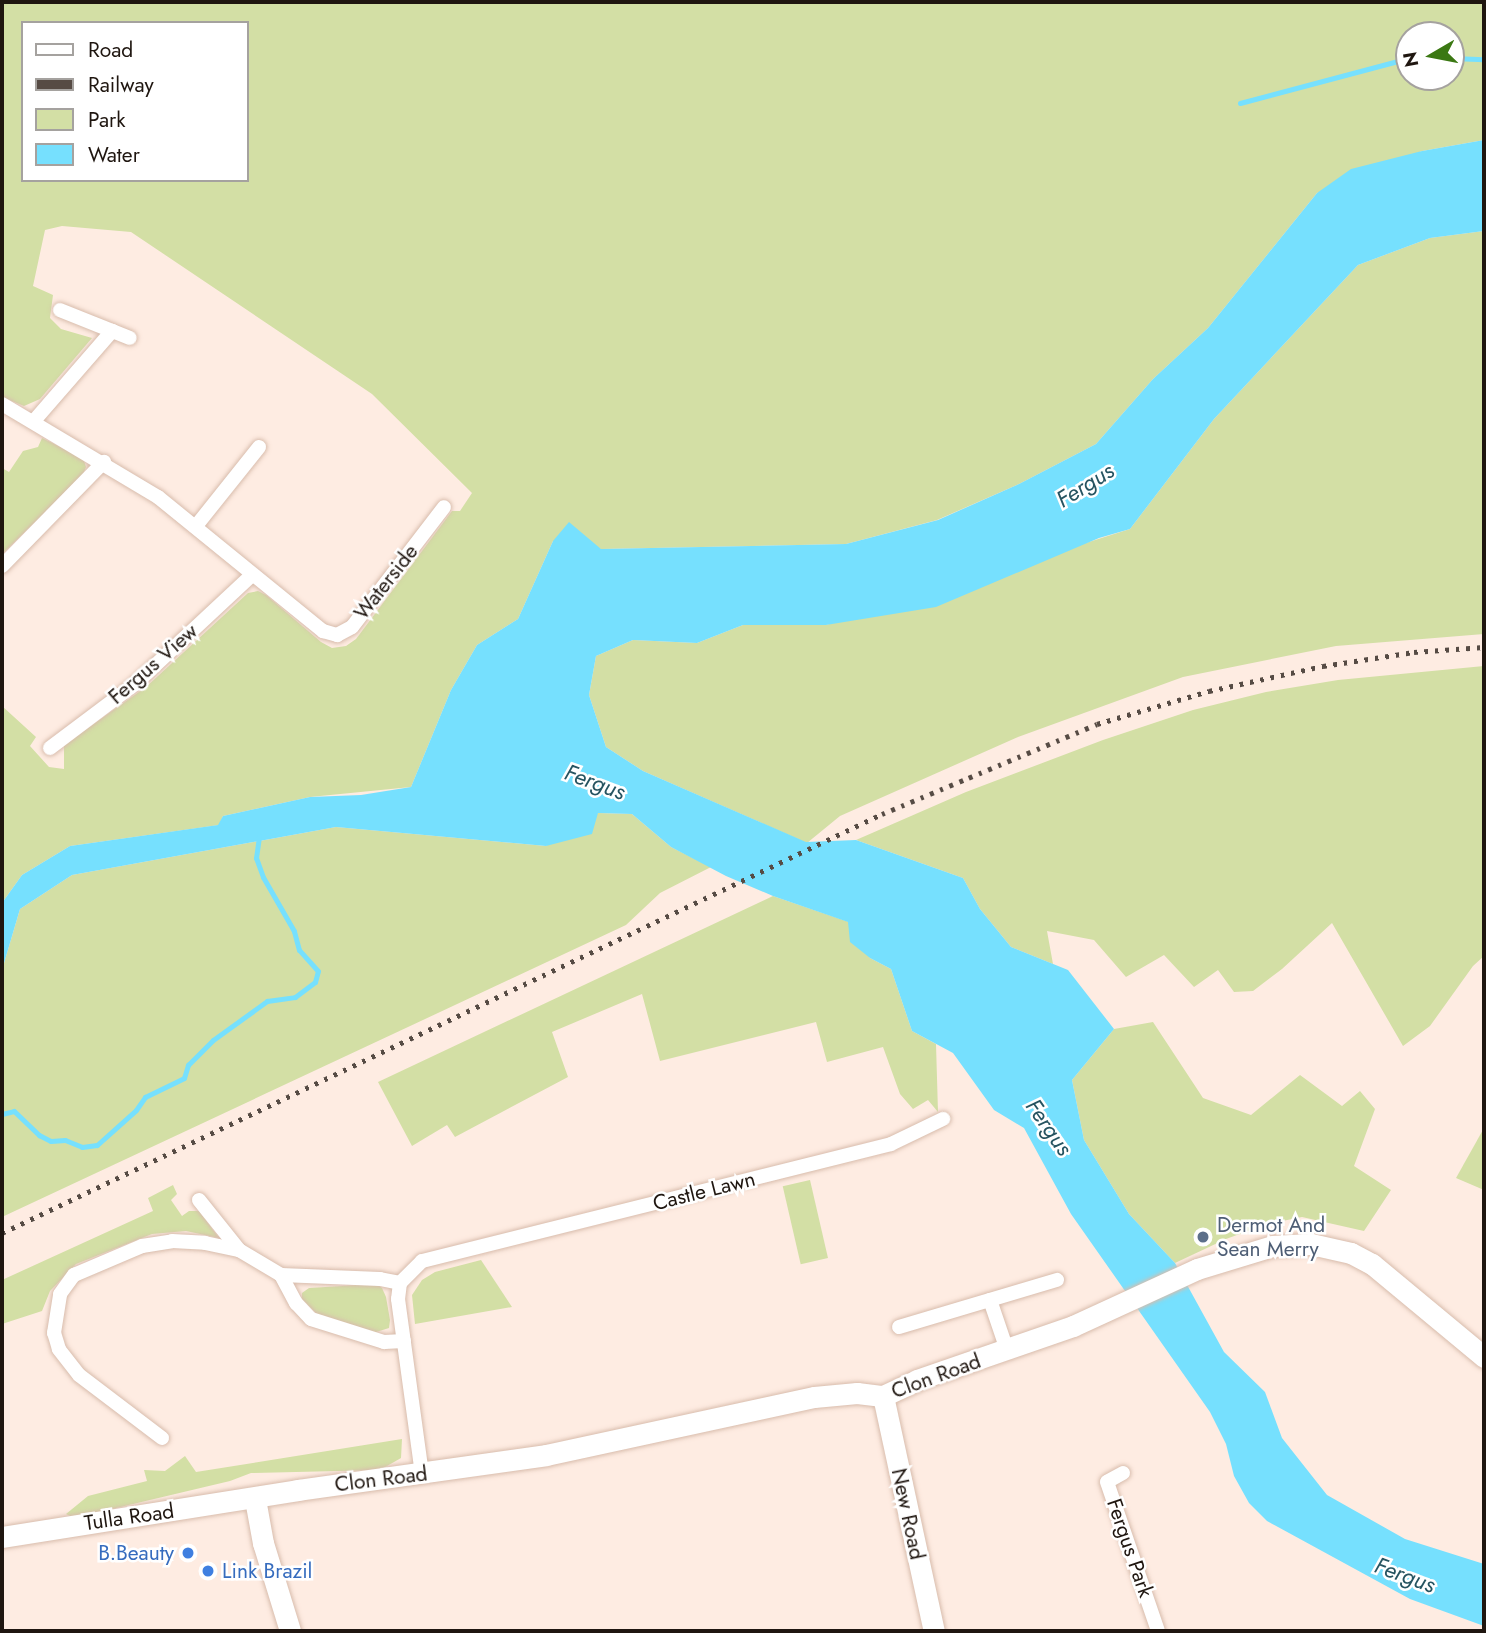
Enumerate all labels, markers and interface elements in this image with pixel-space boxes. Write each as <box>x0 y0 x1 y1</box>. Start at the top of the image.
legend <box>21 21 248 182</box>
north arrow <box>1395 21 1465 91</box>
text: Road <box>88 35 133 65</box>
text: N <box>1396 50 1425 69</box>
text: Railway <box>88 70 154 100</box>
text: Park <box>88 105 125 135</box>
text: Water <box>88 140 140 170</box>
water label: Fergus <box>1051 457 1119 513</box>
street label: Waterside <box>349 539 423 625</box>
street label: Fergus View <box>103 619 203 709</box>
water label: Fergus <box>561 758 629 806</box>
water label: Fergus <box>1020 1093 1078 1161</box>
street label: Castle Lawn <box>650 1166 758 1216</box>
place label: Dermot And Sean Merry <box>1217 1212 1325 1262</box>
marker: Dermot And Sean Merry <box>1195 1229 1211 1245</box>
street label: Clon Road <box>888 1348 984 1404</box>
street label: Clon Road <box>333 1461 429 1497</box>
street label: New Road <box>886 1466 930 1562</box>
street label: Fergus Park <box>1101 1495 1159 1601</box>
street label: Tulla Road <box>82 1498 176 1536</box>
place label: B.Beauty <box>98 1540 174 1566</box>
marker: B.Beauty <box>180 1545 196 1561</box>
water label: Fergus <box>1371 1551 1439 1599</box>
place label: Link Brazil <box>222 1558 312 1584</box>
marker: Link Brazil <box>200 1563 216 1579</box>

